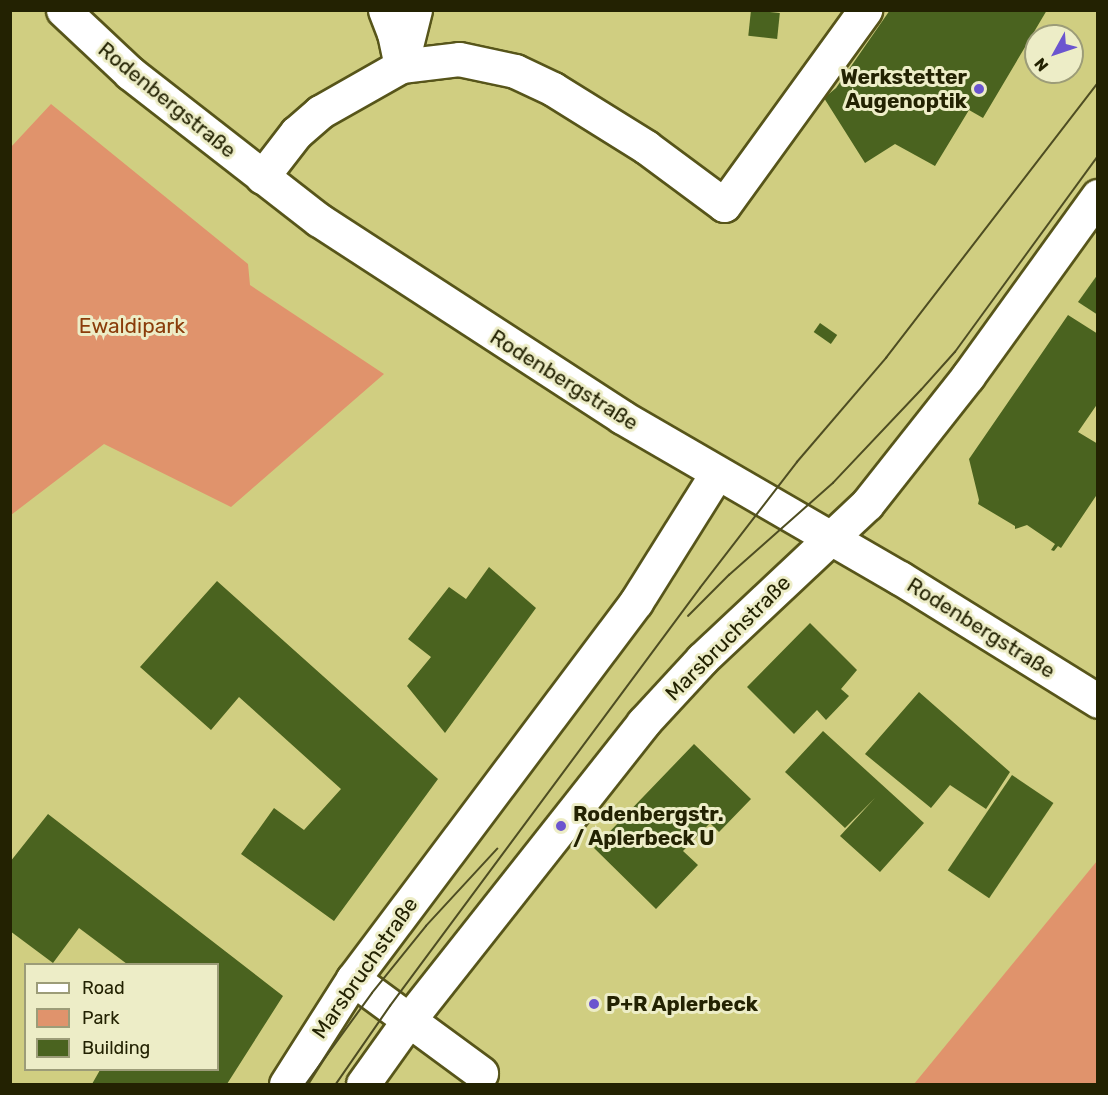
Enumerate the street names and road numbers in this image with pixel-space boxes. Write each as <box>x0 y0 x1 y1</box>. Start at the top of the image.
street label: Rodenbergstraße <box>93 37 241 163</box>
street label: Rodenbergstraße <box>485 324 643 436</box>
street label: Marsbruchstraße <box>660 570 796 706</box>
street label: Rodenbergstraße <box>902 572 1060 684</box>
street label: Marsbruchstraße <box>307 892 423 1044</box>

